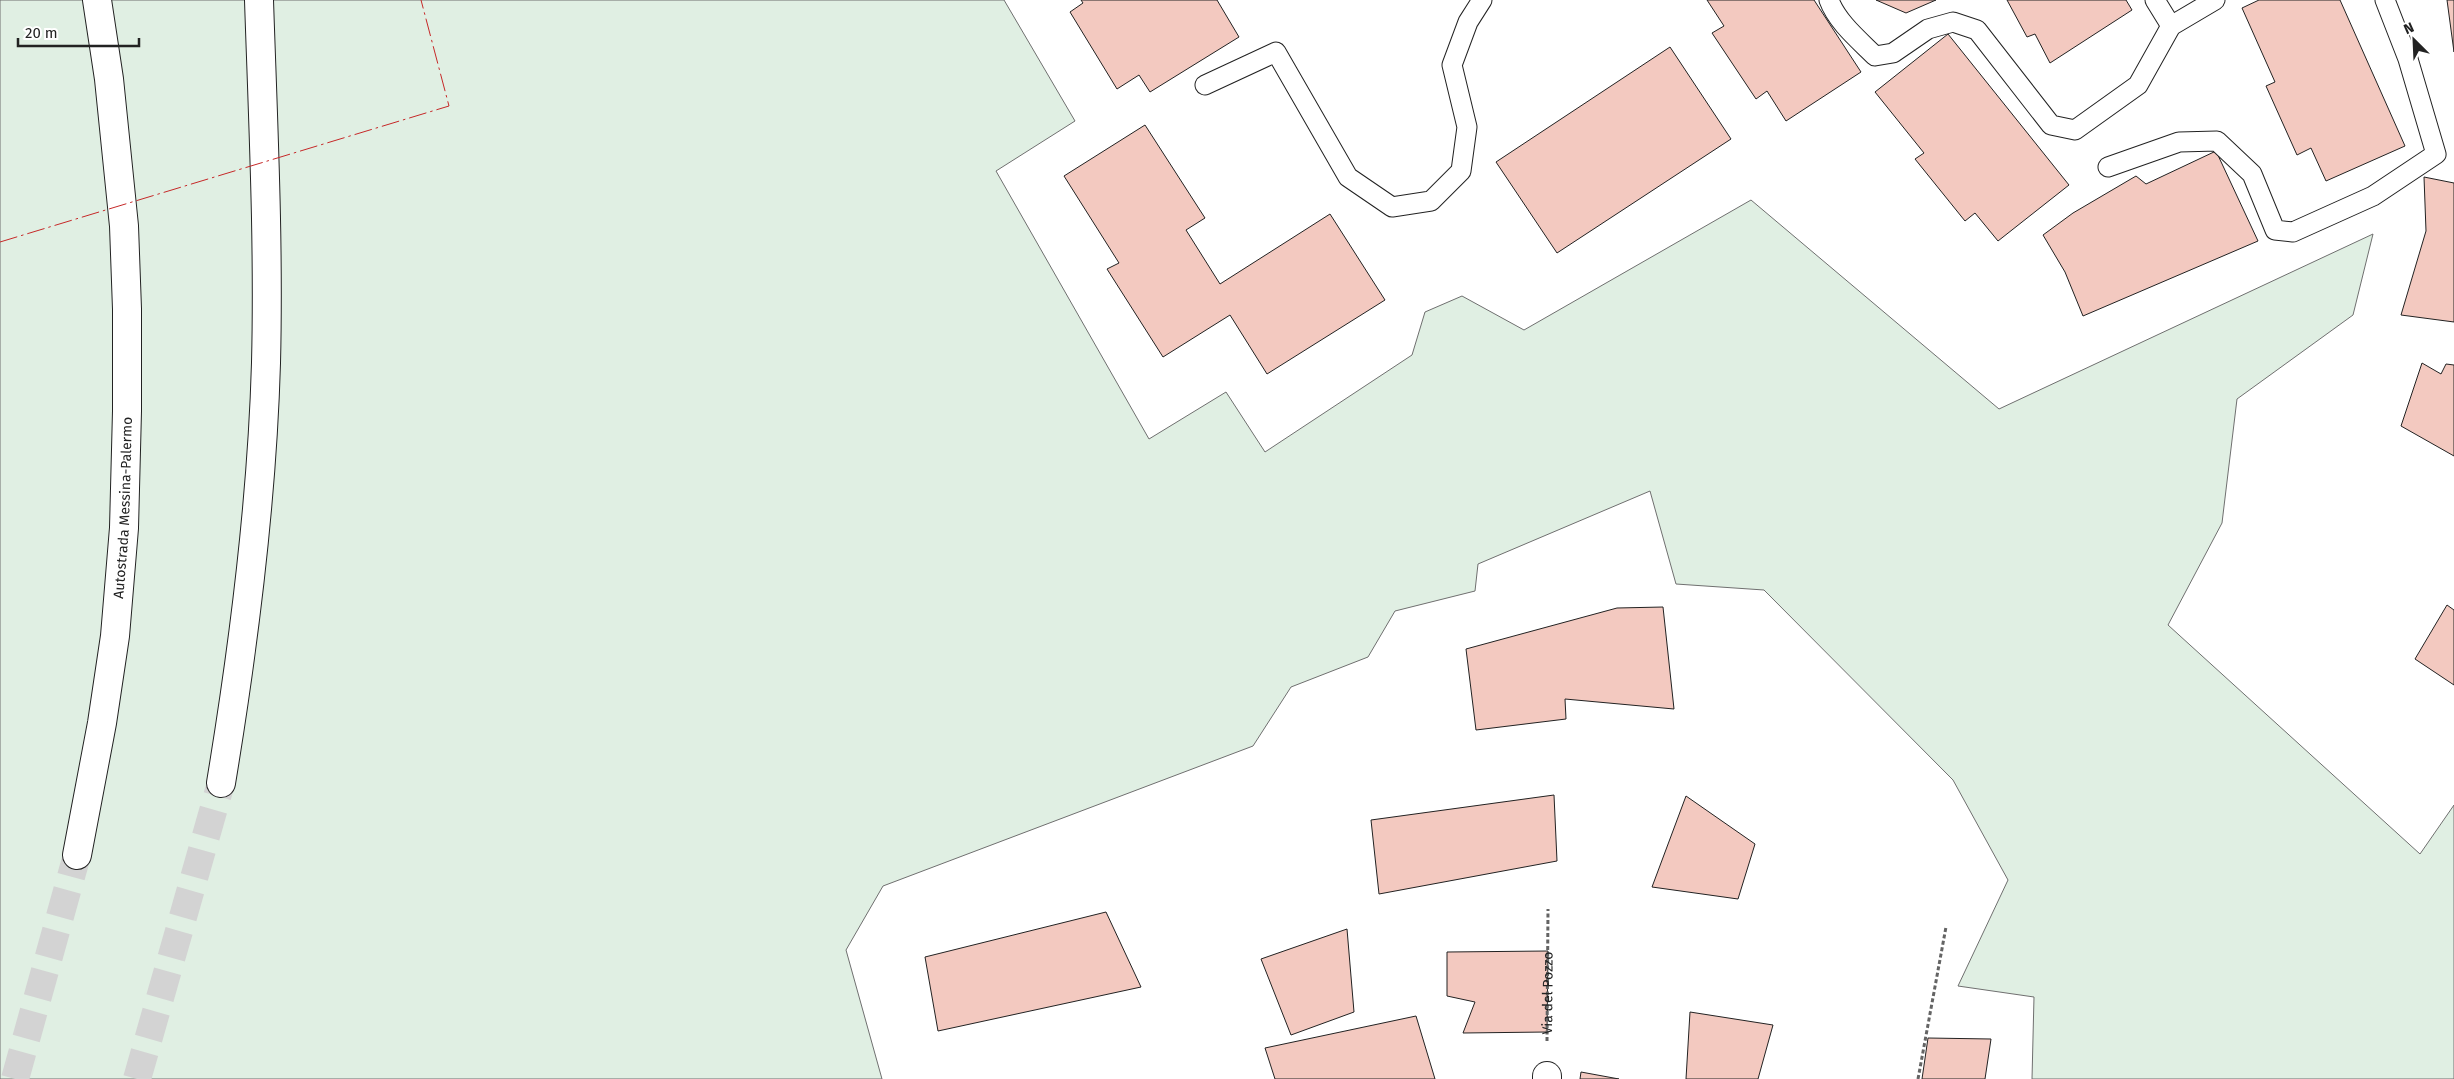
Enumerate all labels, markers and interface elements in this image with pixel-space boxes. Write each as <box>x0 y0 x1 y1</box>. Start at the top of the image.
scale bar <box>18 15 139 47</box>
north arrow <box>2389 15 2439 65</box>
text: N <box>2401 19 2417 38</box>
text: 20 m <box>25 24 58 42</box>
street label: Autostrada Messina-Palermo <box>110 416 135 599</box>
street label: Via del Pozzo <box>1539 951 1556 1035</box>

